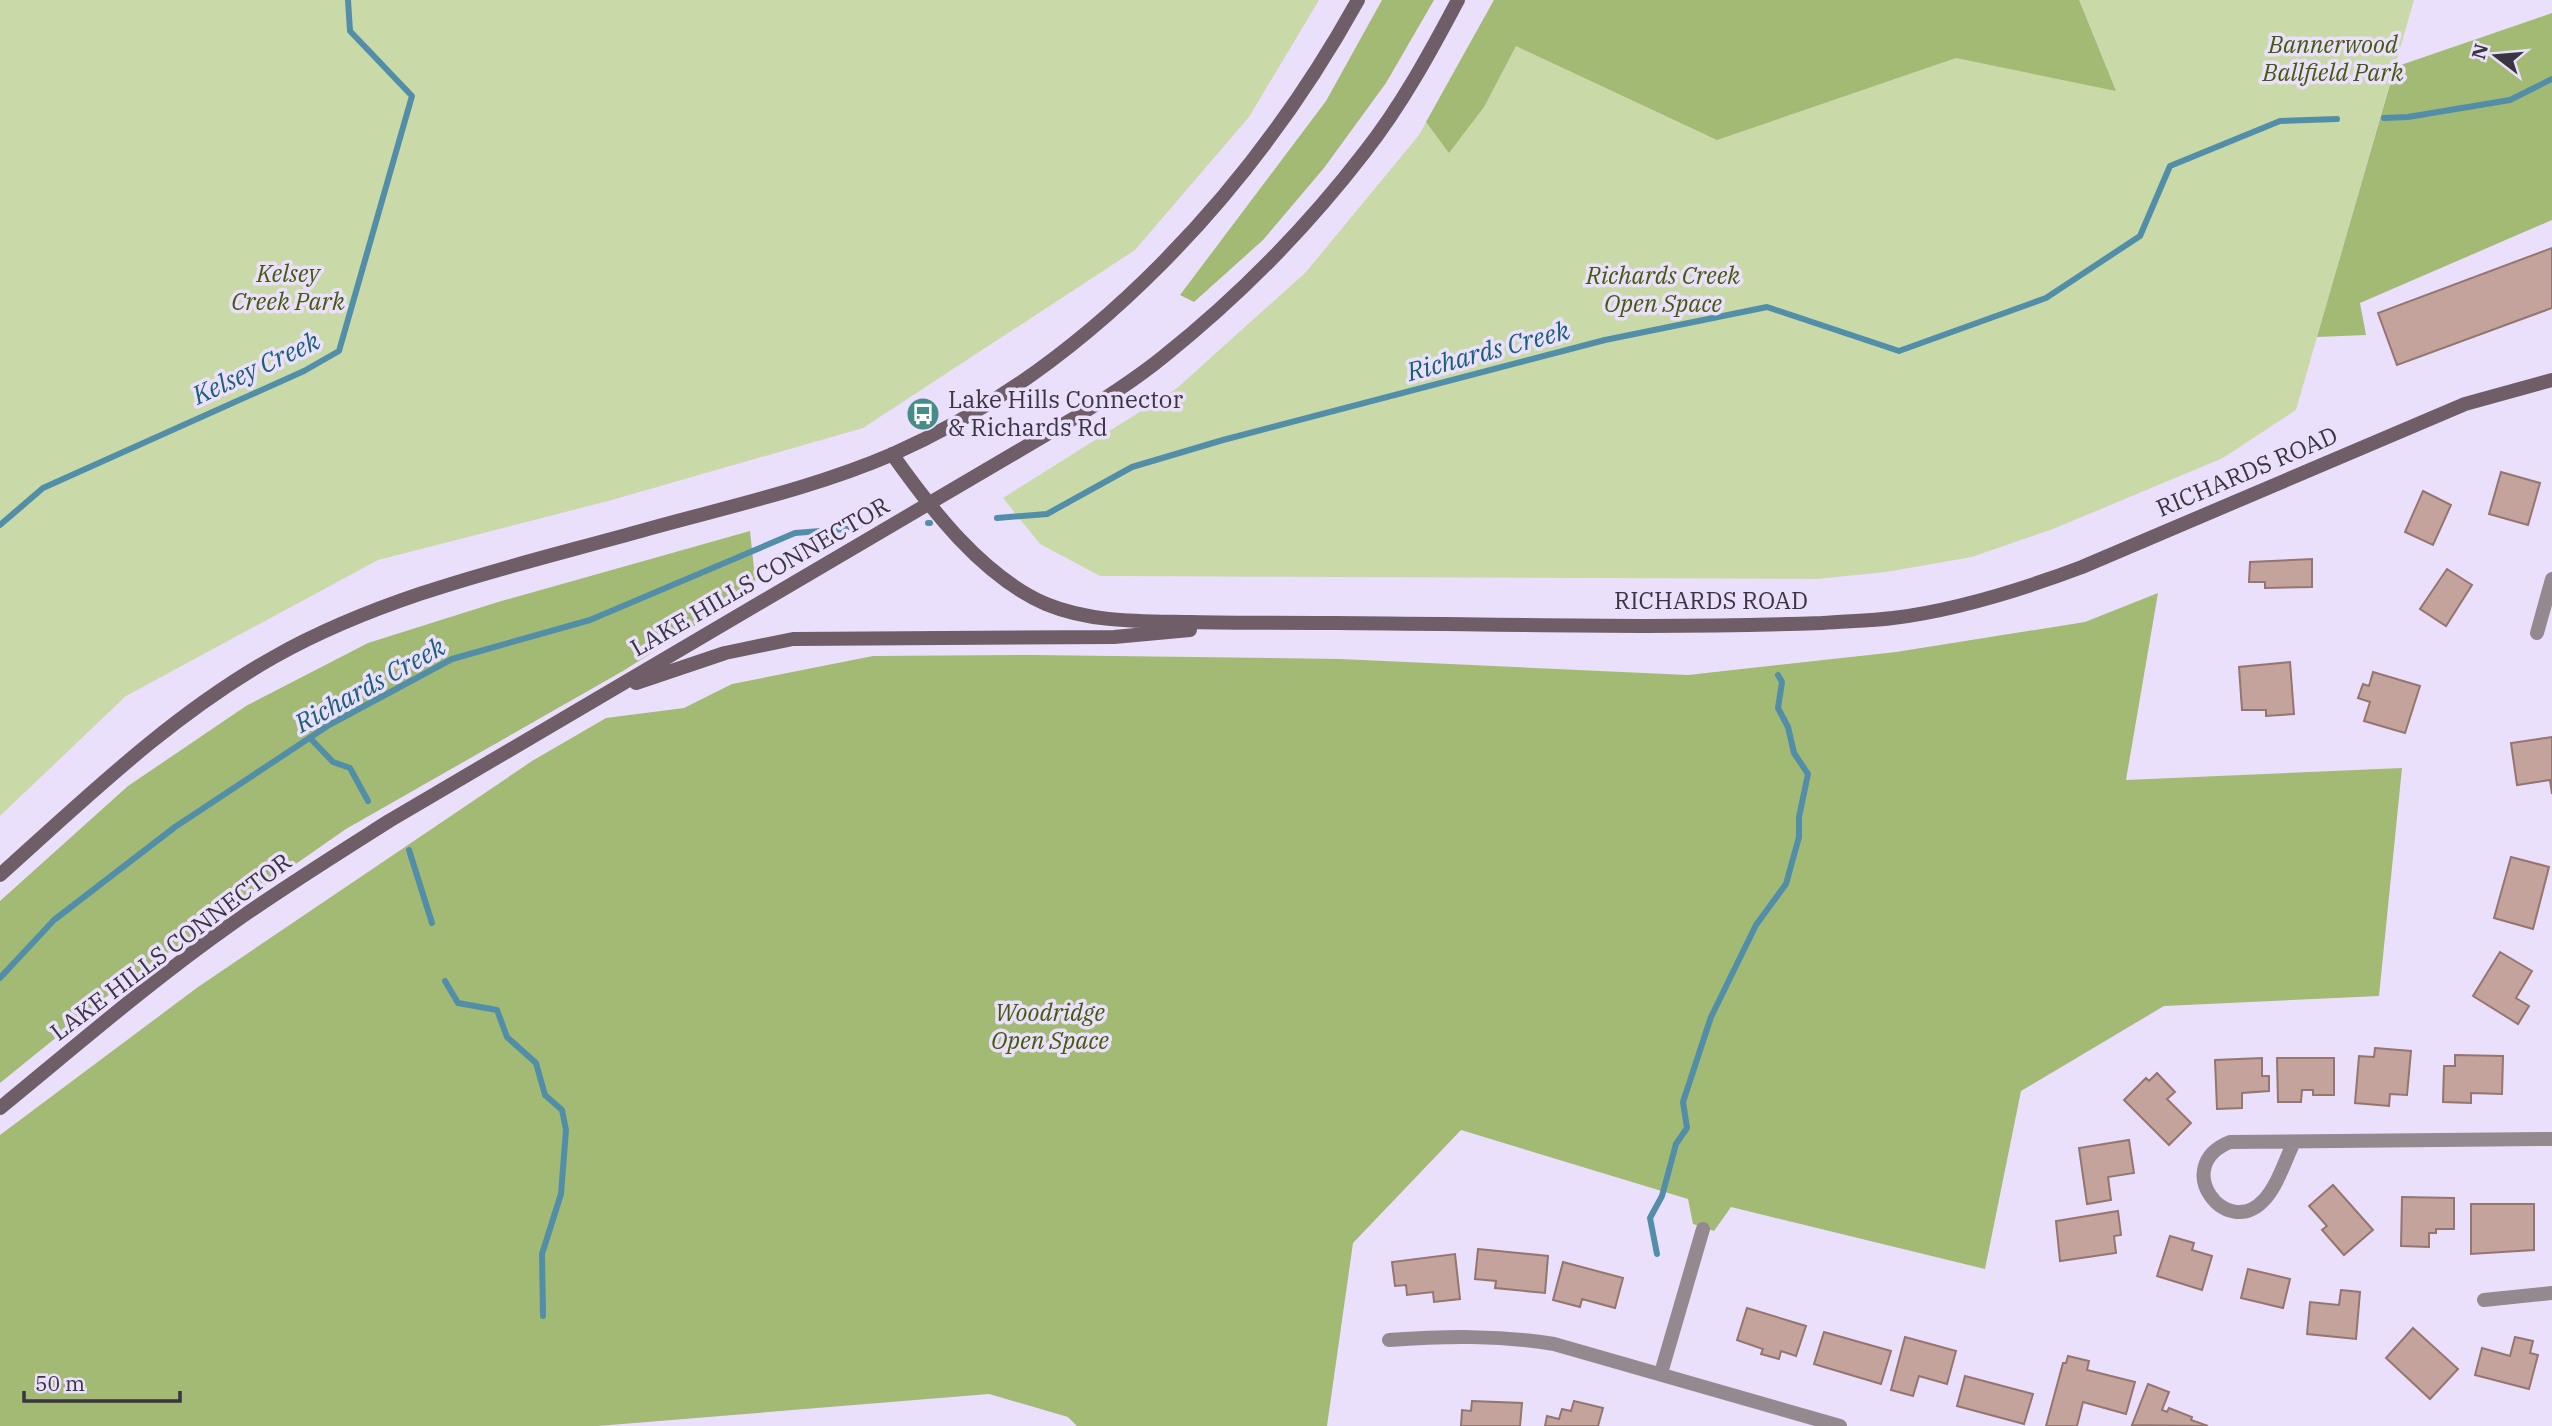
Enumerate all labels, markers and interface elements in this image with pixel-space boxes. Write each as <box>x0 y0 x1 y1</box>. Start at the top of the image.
north arrow <box>2461 21 2531 91</box>
park label: Bannerwood Ballfield Park <box>2262 28 2404 88</box>
text: N <box>2466 41 2493 62</box>
park label: Kelsey Creek Park <box>231 257 345 317</box>
park label: Richards Creek Open Space <box>1585 259 1740 319</box>
water label: Richards Creek <box>1402 312 1573 388</box>
water label: Kelsey Creek <box>185 323 325 412</box>
place label: Lake Hills Connector & Richards Rd <box>948 383 1183 443</box>
bus stop icon: Lake Hills Connector & Richards Rd <box>904 395 942 433</box>
street label: RICHARDS ROAD <box>2151 418 2342 524</box>
street label: LAKE HILLS CONNECTOR <box>624 489 895 663</box>
street label: RICHARDS ROAD <box>1614 584 1808 616</box>
water label: Richards Creek <box>287 629 451 740</box>
street label: LAKE HILLS CONNECTOR <box>43 845 297 1047</box>
park label: Woodridge Open Space <box>991 996 1109 1056</box>
scale bar <box>24 1360 180 1404</box>
text: 50 m <box>35 1369 85 1397</box>

